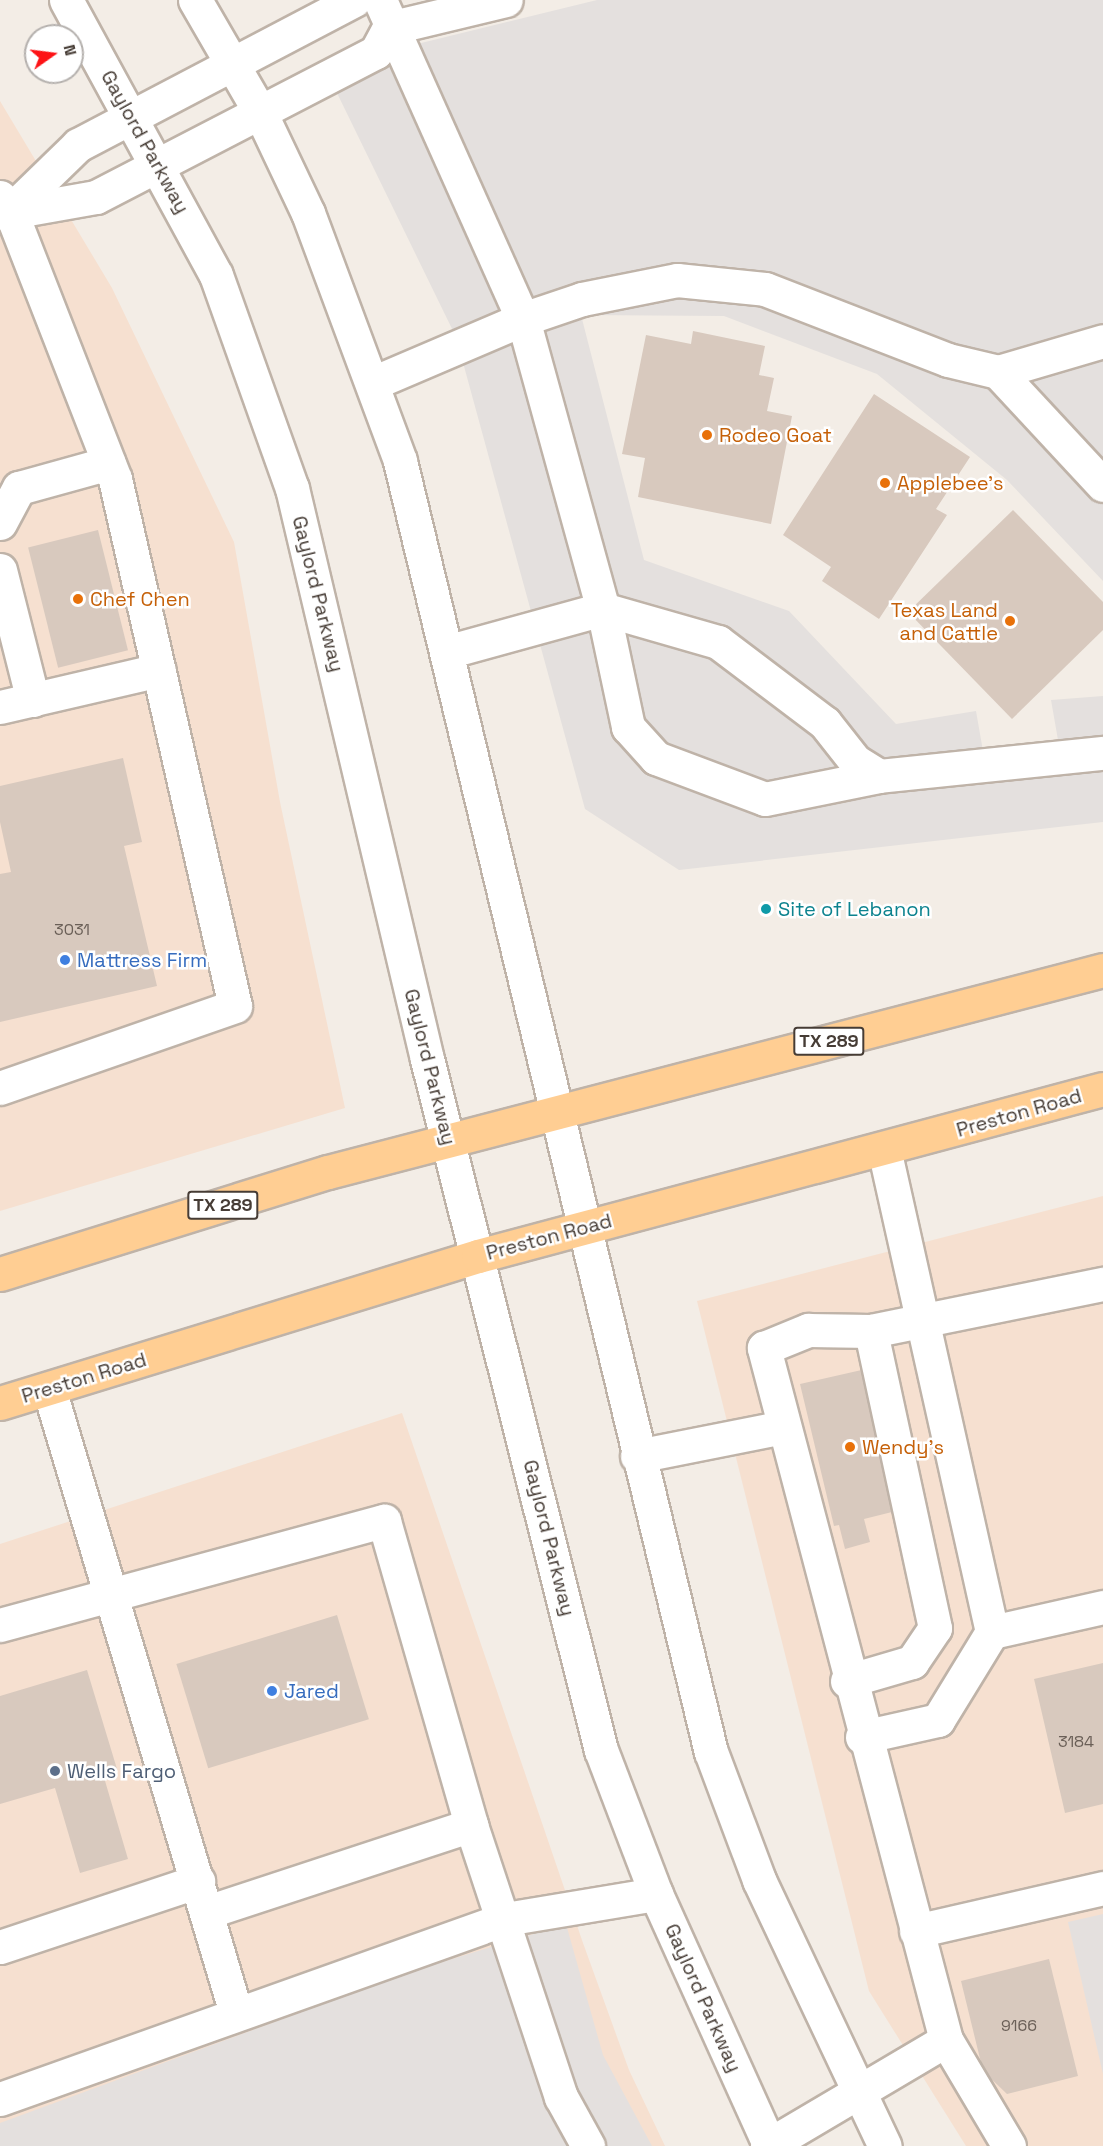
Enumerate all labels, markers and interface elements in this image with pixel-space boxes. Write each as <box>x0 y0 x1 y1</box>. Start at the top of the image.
north arrow <box>24 24 84 84</box>
text: N <box>59 42 81 58</box>
street label: Gaylord Parkway <box>96 66 194 218</box>
place label: Rodeo Goat <box>719 423 832 447</box>
marker: Rodeo Goat <box>700 428 714 442</box>
place label: Applebee's <box>897 471 1003 495</box>
marker: Applebee's <box>878 476 892 490</box>
street label: Gaylord Parkway <box>287 513 349 675</box>
place label: Chef Chen <box>90 587 190 611</box>
marker: Chef Chen <box>71 592 85 606</box>
place label: Texas Land and Cattle <box>891 598 998 645</box>
marker: Texas Land and Cattle <box>1003 614 1017 628</box>
place label: Site of Lebanon <box>778 897 931 921</box>
marker: Site of Lebanon <box>759 902 773 916</box>
house number: 3031 <box>54 920 90 940</box>
place label: Mattress Firm <box>77 948 207 972</box>
marker: Mattress Firm <box>58 953 72 967</box>
street label: Gaylord Parkway <box>399 986 461 1148</box>
road number: TX 289 <box>793 1026 865 1056</box>
street label: Preston Road <box>954 1084 1084 1142</box>
road number: TX 289 <box>187 1190 259 1220</box>
street label: Preston Road <box>484 1209 614 1265</box>
street label: Preston Road <box>19 1348 149 1408</box>
place label: Wendy's <box>862 1435 944 1459</box>
marker: Wendy's <box>843 1440 857 1454</box>
street label: Gaylord Parkway <box>518 1457 580 1619</box>
place label: Jared <box>284 1679 339 1703</box>
marker: Jared <box>265 1684 279 1698</box>
house number: 3184 <box>1058 1732 1094 1752</box>
place label: Wells Fargo <box>67 1759 176 1783</box>
marker: Wells Fargo <box>48 1764 62 1778</box>
street label: Gaylord Parkway <box>659 1920 747 2076</box>
house number: 9166 <box>1001 2016 1037 2036</box>

